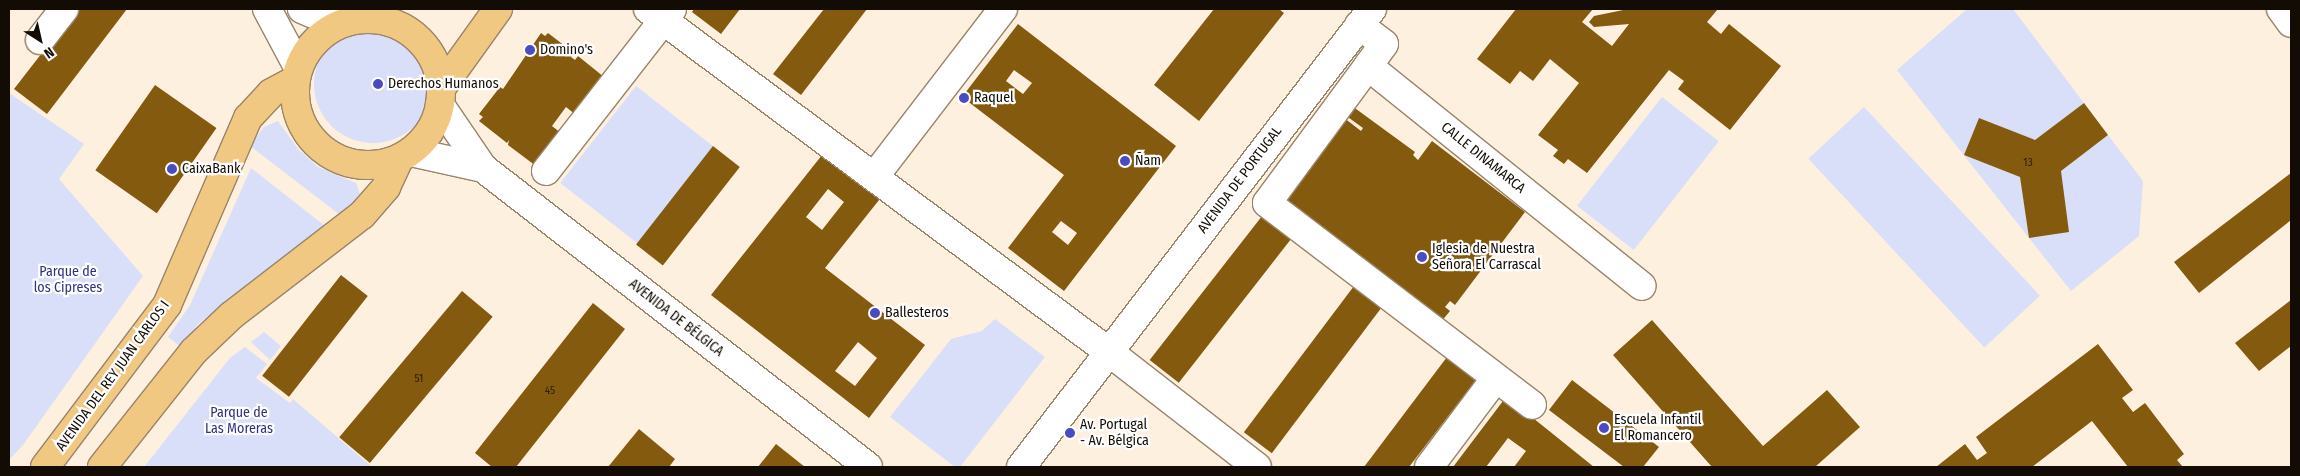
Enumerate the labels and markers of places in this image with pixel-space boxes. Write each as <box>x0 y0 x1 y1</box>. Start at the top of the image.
place label: Domino's <box>540 42 593 58</box>
marker: Domino's <box>524 44 536 56</box>
place label: Derechos Humanos <box>388 76 499 92</box>
marker: Derechos Humanos <box>372 78 384 90</box>
place label: Raquel <box>974 90 1014 106</box>
marker: Raquel <box>958 92 970 104</box>
place label: Ñam <box>1135 153 1161 169</box>
marker: Ñam <box>1119 155 1131 167</box>
place label: CaixaBank <box>182 161 241 177</box>
marker: CaixaBank <box>166 163 178 175</box>
place label: Iglesia de Nuestra Señora El Carrascal <box>1432 241 1541 274</box>
marker: Iglesia de Nuestra Señora El Carrascal <box>1416 251 1428 263</box>
place label: Ballesteros <box>885 305 949 321</box>
marker: Ballesteros <box>869 307 881 319</box>
place label: Escuela Infantil El Romancero <box>1614 412 1701 444</box>
place label: Av. Portugal - Av. Bélgica <box>1080 417 1149 450</box>
marker: Escuela Infantil El Romancero <box>1598 422 1610 434</box>
marker: Av. Portugal - Av. Bélgica <box>1064 427 1076 439</box>

